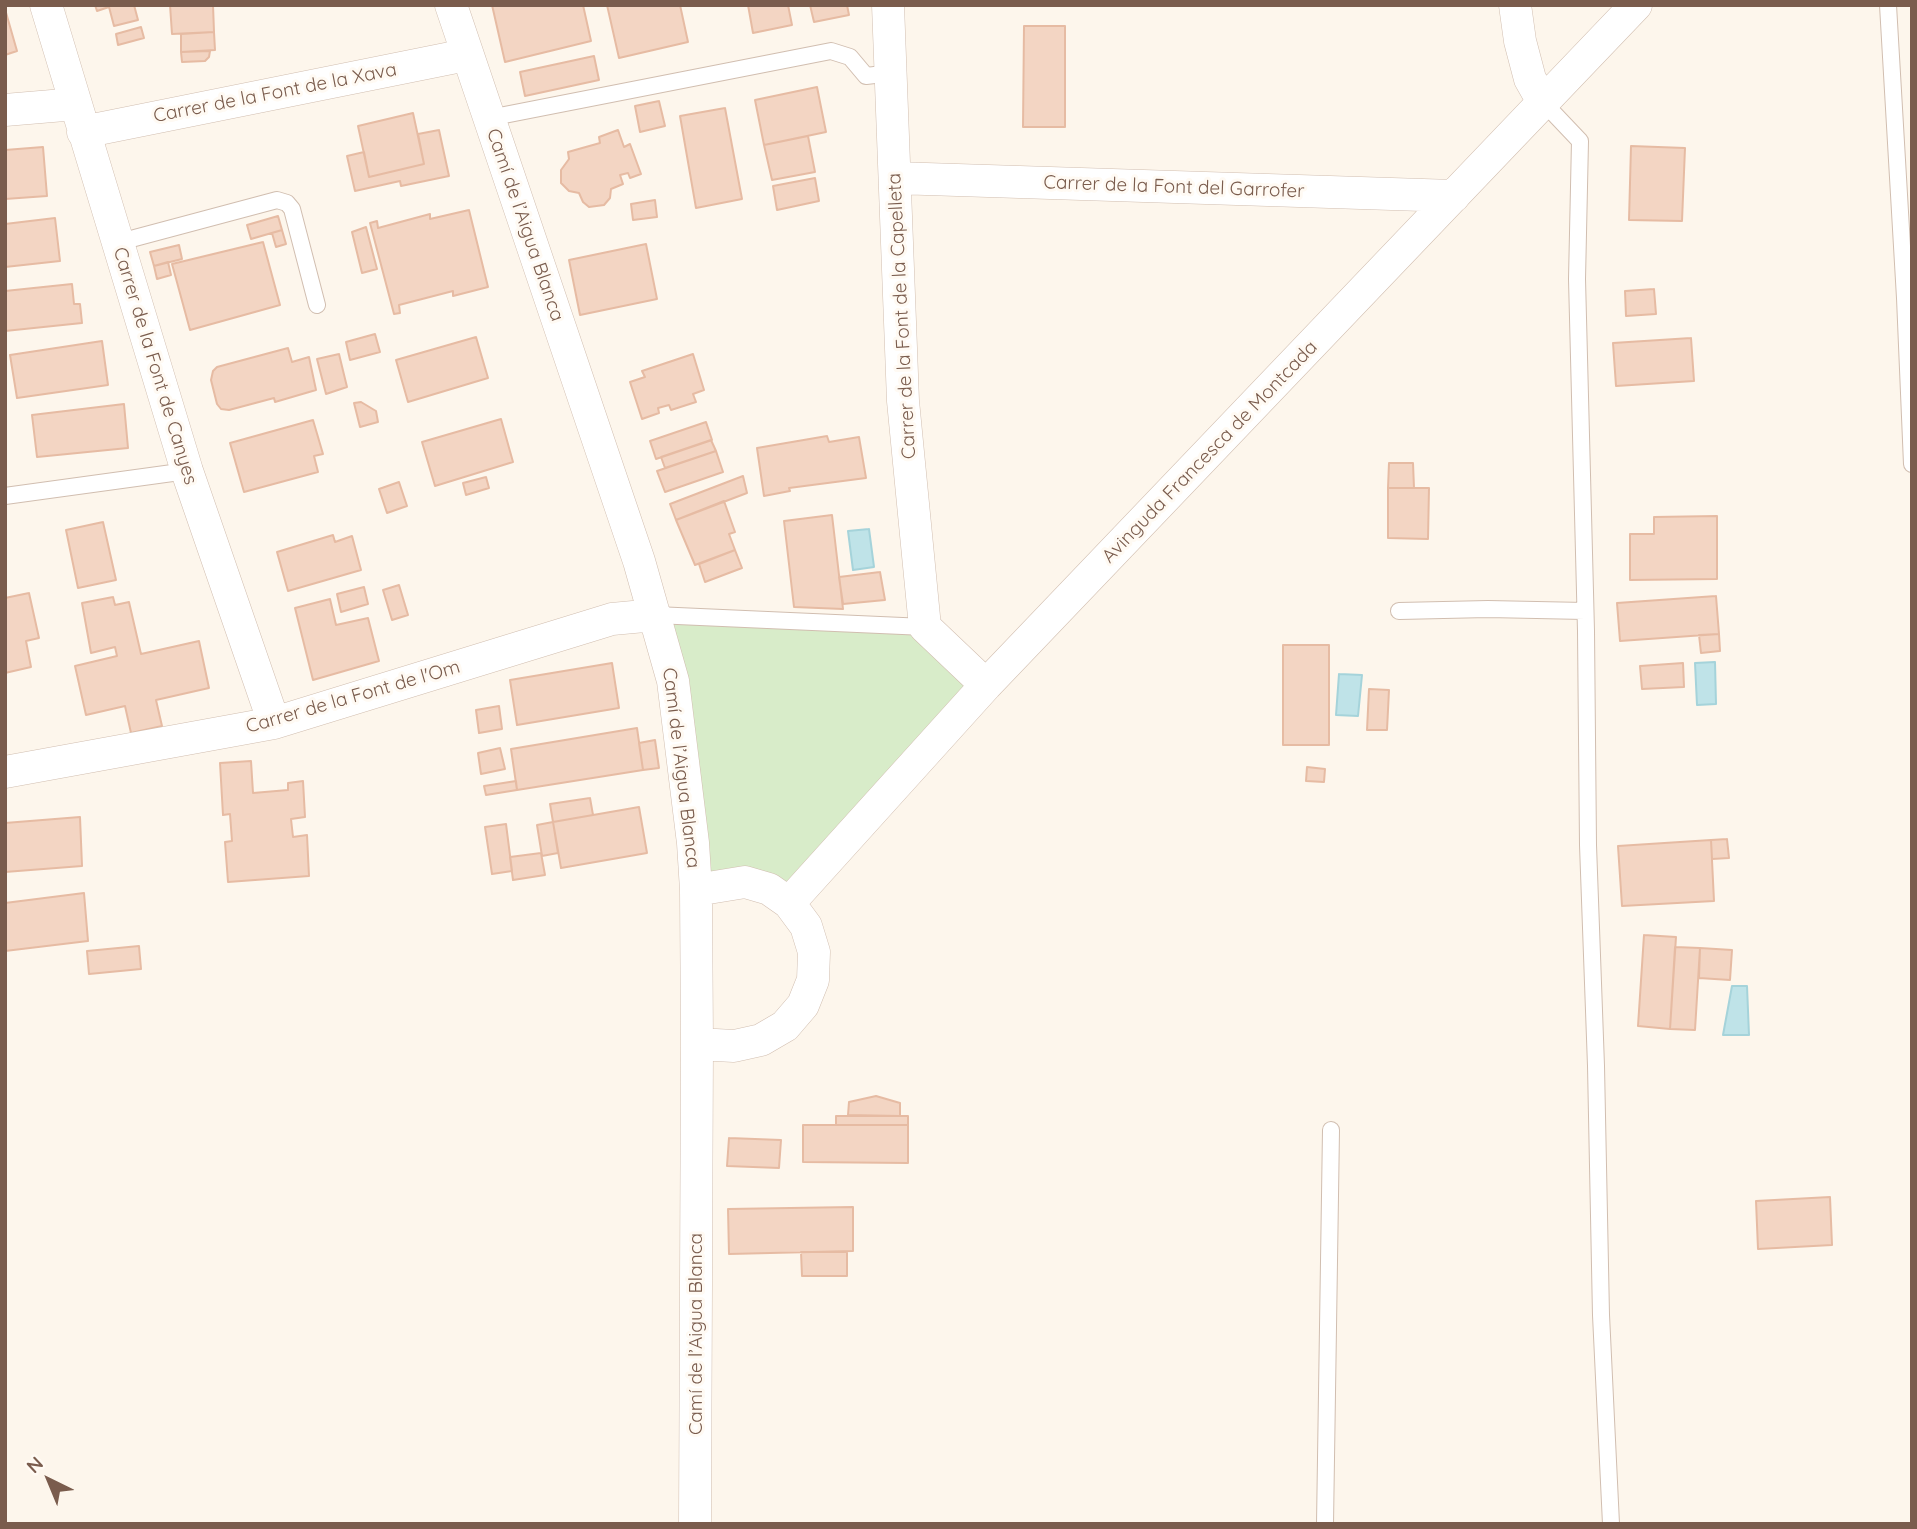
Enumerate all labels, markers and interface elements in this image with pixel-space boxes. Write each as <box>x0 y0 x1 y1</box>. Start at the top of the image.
street label: Carrer de la Font de la Xava <box>151 58 399 128</box>
street label: Camí de l’Aigua Blanca <box>481 126 569 324</box>
street label: Carrer de la Font del Garrofer <box>1043 171 1305 203</box>
street label: Carrer de la Font de la Capelleta <box>883 172 921 460</box>
street label: Carrer de la Font de Canyes <box>108 245 202 487</box>
street label: Avinguda Francesca de Montcada <box>1098 336 1322 568</box>
street label: Carrer de la Font de l'Om <box>243 655 463 739</box>
street label: Camí de l’Aigua Blanca <box>657 666 705 870</box>
street label: Camí de l’Aigua Blanca <box>685 1233 707 1435</box>
north arrow <box>14 1445 84 1515</box>
text: N <box>21 1451 48 1478</box>

